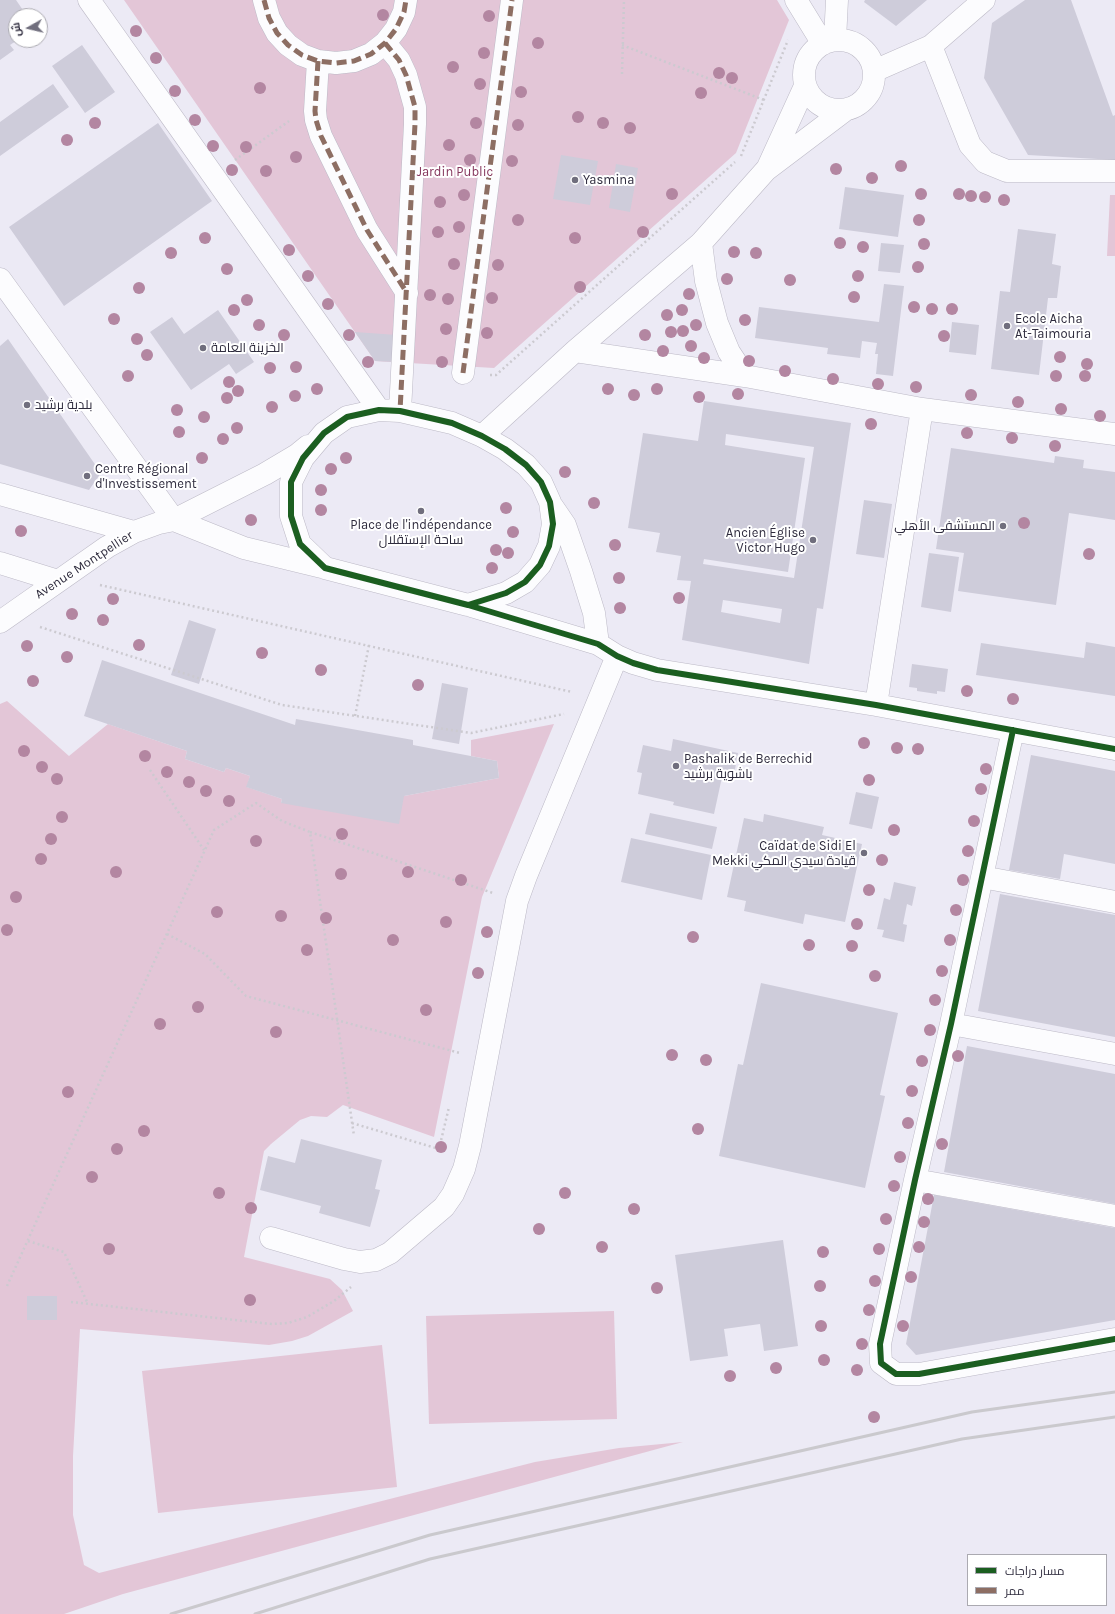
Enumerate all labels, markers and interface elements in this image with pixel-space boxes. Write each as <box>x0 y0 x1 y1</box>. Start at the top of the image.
north arrow <box>8 8 48 48</box>
text: ش <box>9 22 24 37</box>
park label: Jardin Public <box>417 164 493 180</box>
place label: Yasmina <box>583 172 634 188</box>
marker: Yasmina <box>570 175 580 185</box>
place label: Ecole Aicha At-Taimouria <box>1015 311 1091 342</box>
marker: Ecole Aicha At-Taimouria <box>1002 321 1012 331</box>
place label: الخزينة العامة <box>211 340 284 356</box>
marker: الخزينة العامة <box>198 343 208 353</box>
place label: بلدية برشيد <box>35 397 92 413</box>
marker: بلدية برشيد <box>22 400 32 410</box>
place label: Centre Régional d'Investissement <box>95 461 197 492</box>
marker: Centre Régional d'Investissement <box>82 471 92 481</box>
marker: Place de l'indépendance ساحة الإستقلال <box>416 506 426 516</box>
place label: Place de l'indépendance ساحة الإستقلال <box>350 517 492 548</box>
place label: المستشفى الأهلي <box>894 518 995 534</box>
marker: المستشفى الأهلي <box>998 521 1008 531</box>
place label: Ancien Église Victor Hugo <box>726 525 805 556</box>
street label: Avenue Montpellier <box>32 528 136 602</box>
marker: Ancien Église Victor Hugo <box>808 535 818 545</box>
place label: Pashalik de Berrechid باشوية برشيد <box>684 751 813 782</box>
marker: Pashalik de Berrechid باشوية برشيد <box>671 761 681 771</box>
place label: Caïdat de Sidi El Mekki قيادة سيدي المكي <box>712 838 856 869</box>
marker: Caïdat de Sidi El Mekki قيادة سيدي المكي <box>859 848 869 858</box>
legend <box>967 1554 1107 1606</box>
text: مسار دراجات <box>1005 1564 1064 1578</box>
text: ممر <box>1005 1584 1024 1598</box>

